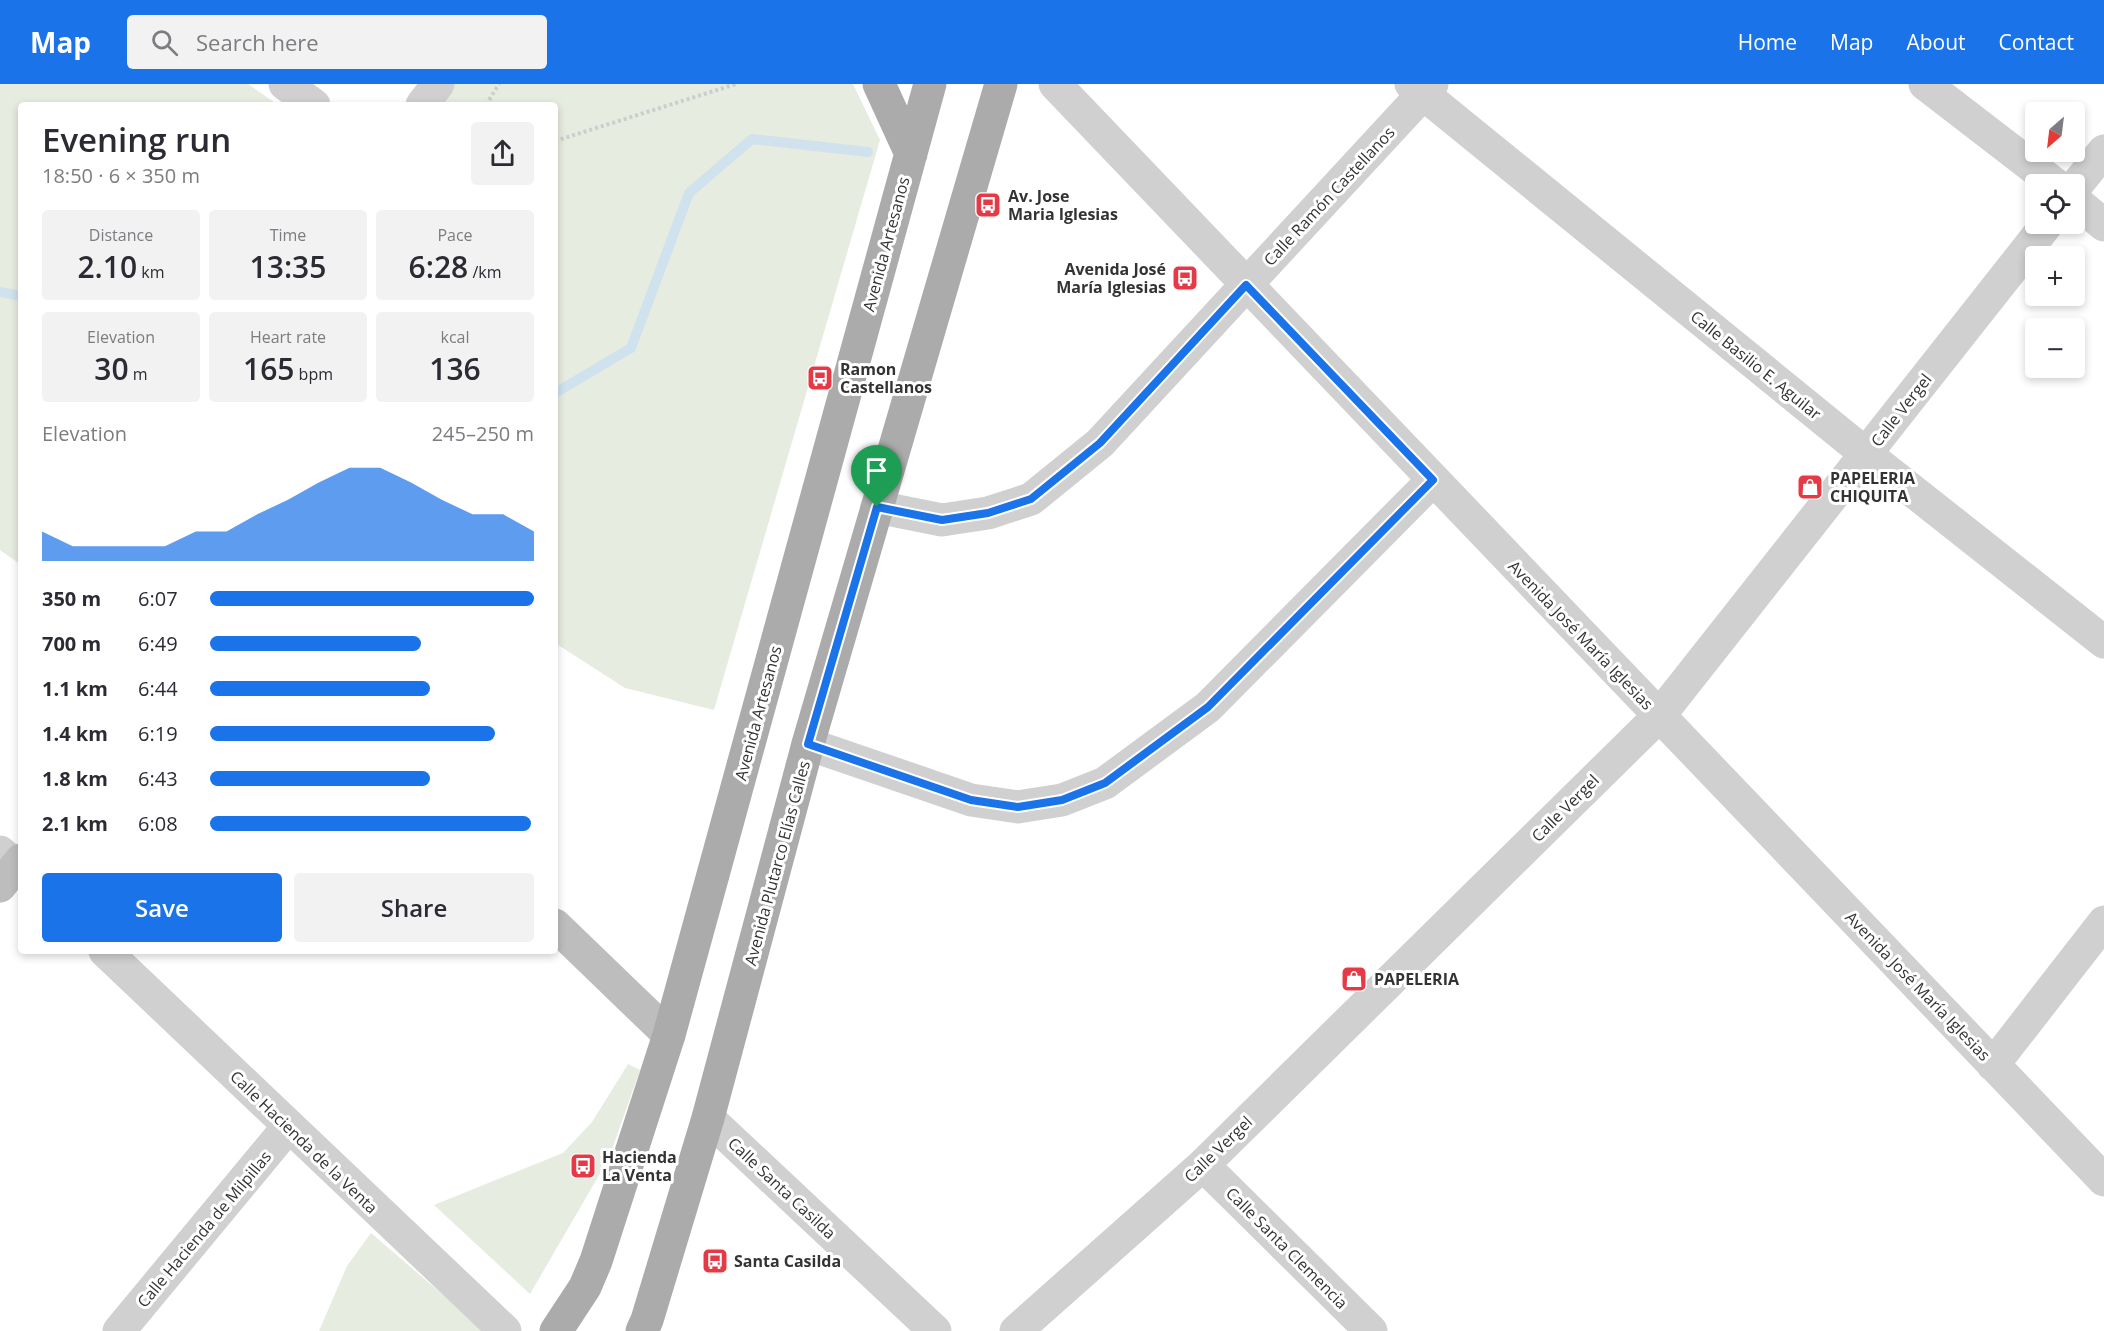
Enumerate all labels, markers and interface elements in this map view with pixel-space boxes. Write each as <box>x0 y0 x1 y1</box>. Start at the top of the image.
search box <box>127 15 547 69</box>
text: Map <box>30 23 91 61</box>
icon: search <box>148 26 181 59</box>
text: Search here <box>196 27 319 57</box>
text: Home <box>1738 28 1797 56</box>
text: Map <box>1830 28 1873 56</box>
text: About <box>1906 28 1966 56</box>
text: Contact <box>1999 28 2074 56</box>
north arrow <box>2025 102 2085 162</box>
map controls <box>2025 102 2085 378</box>
text: Evening run <box>42 117 231 162</box>
button: share <box>471 122 534 185</box>
street label: Calle Ramón Castellanos <box>1259 122 1399 270</box>
text: 18:50 · 6 × 350 m <box>42 162 200 189</box>
street label: Avenida Artesanos <box>857 174 915 314</box>
button: locate <box>2025 174 2085 234</box>
place label: Av. Jose Maria Iglesias <box>1008 185 1118 225</box>
bus stop icon: Av. Jose Maria Iglesias <box>973 190 1003 220</box>
text: Distance <box>89 224 153 246</box>
text: Time <box>270 224 306 246</box>
text: Pace <box>437 224 473 246</box>
text: 2.10 <box>77 246 137 287</box>
text: 13:35 <box>250 246 326 287</box>
text: 6:28 <box>409 246 468 287</box>
button: + <box>2025 246 2085 306</box>
place label: Avenida José María Iglesias <box>1056 258 1166 298</box>
text: km <box>137 261 165 283</box>
text: /km <box>468 261 501 283</box>
bus stop icon: Avenida José María Iglesias <box>1170 263 1200 293</box>
street label: Calle Basilio E. Aguilar <box>1686 305 1826 425</box>
button: − <box>2025 318 2085 378</box>
text: Elevation <box>87 326 155 348</box>
text: Heart rate <box>250 326 326 348</box>
text: kcal <box>441 326 470 348</box>
text: 30 <box>94 348 129 389</box>
text: 165 <box>243 348 294 389</box>
text: 136 <box>429 348 481 389</box>
place label: Ramon Castellanos <box>840 358 932 398</box>
text: m <box>129 363 148 385</box>
text: bpm <box>294 363 333 385</box>
bus stop icon: Ramon Castellanos <box>805 363 835 393</box>
street label: Calle Vergel <box>1866 369 1936 451</box>
text: Elevation <box>42 420 127 447</box>
text: 245–250 m <box>432 420 534 447</box>
pin <box>851 445 902 507</box>
icon: arrive <box>860 454 893 487</box>
place label: PAPELERIA CHIQUITA <box>1830 467 1916 507</box>
shop icon: PAPELERIA CHIQUITA <box>1795 472 1825 502</box>
street label: Avenida José María Iglesias <box>1504 556 1658 714</box>
text: 350 m <box>42 585 101 612</box>
text: 6:07 <box>138 585 178 612</box>
text: 700 m <box>42 630 101 657</box>
text: 6:49 <box>138 630 178 657</box>
street label: Avenida Artesanos <box>729 643 787 783</box>
text: 1.1 km <box>42 675 108 702</box>
text: 6:44 <box>138 675 178 702</box>
text: 1.4 km <box>42 720 108 747</box>
text: 6:19 <box>138 720 178 747</box>
street label: Avenida Plutarco Elías Calles <box>739 758 815 968</box>
text: 1.8 km <box>42 765 108 792</box>
text: 6:43 <box>138 765 178 792</box>
street label: Calle Vergel <box>1526 769 1604 847</box>
text: 2.1 km <box>42 810 108 837</box>
text: 6:08 <box>138 810 178 837</box>
button: Save <box>42 873 282 942</box>
button: Share <box>294 873 534 942</box>
street label: Avenida José María Iglesias <box>1841 907 1995 1065</box>
shop icon: PAPELERIA <box>1339 964 1369 994</box>
place label: PAPELERIA <box>1374 968 1460 990</box>
street label: Calle Hacienda de la Venta <box>225 1066 383 1218</box>
street label: Calle Vergel <box>1179 1111 1257 1187</box>
street label: Calle Santa Casilda <box>723 1132 841 1244</box>
street label: Calle Hacienda de Milpillas <box>132 1146 276 1312</box>
place label: Hacienda La Venta <box>602 1146 677 1186</box>
bus stop icon: Hacienda La Venta <box>568 1151 598 1181</box>
street label: Calle Santa Clemencia <box>1221 1182 1353 1314</box>
bus stop icon: Santa Casilda <box>700 1246 730 1276</box>
place label: Santa Casilda <box>734 1250 841 1272</box>

